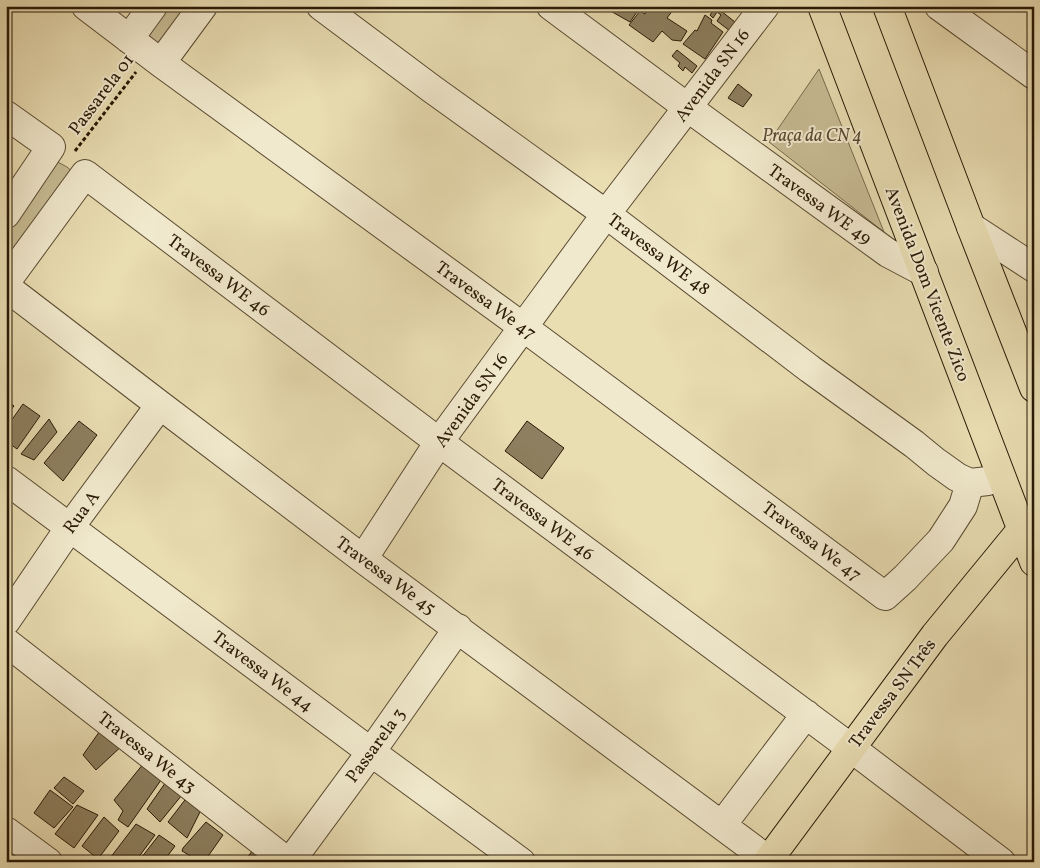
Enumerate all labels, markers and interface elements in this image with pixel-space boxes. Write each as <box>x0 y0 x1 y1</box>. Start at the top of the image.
street label: Avenida SN 16 <box>670 24 757 128</box>
street label: Passarela 01 <box>63 49 141 141</box>
park label: Praça da CN 4 <box>762 124 862 149</box>
street label: Travessa WE 49 <box>762 159 876 252</box>
street label: Avenida Dom Vicente Zico <box>878 183 975 386</box>
street label: Travessa WE 48 <box>601 208 715 302</box>
street label: Travessa WE 46 <box>161 229 275 323</box>
street label: Travessa We 47 <box>430 256 541 346</box>
street label: Avenida SN 16 <box>429 349 515 453</box>
street label: Travessa WE 46 <box>485 473 599 567</box>
street label: Rua A <box>58 486 107 540</box>
street label: Travessa We 47 <box>756 496 866 588</box>
street label: Travessa We 45 <box>330 531 440 621</box>
street label: Travessa We 44 <box>206 626 318 719</box>
street label: Travessa SN Três <box>844 634 943 754</box>
street label: Passarela 3 <box>341 703 412 788</box>
street label: Travessa We 43 <box>91 707 201 800</box>

